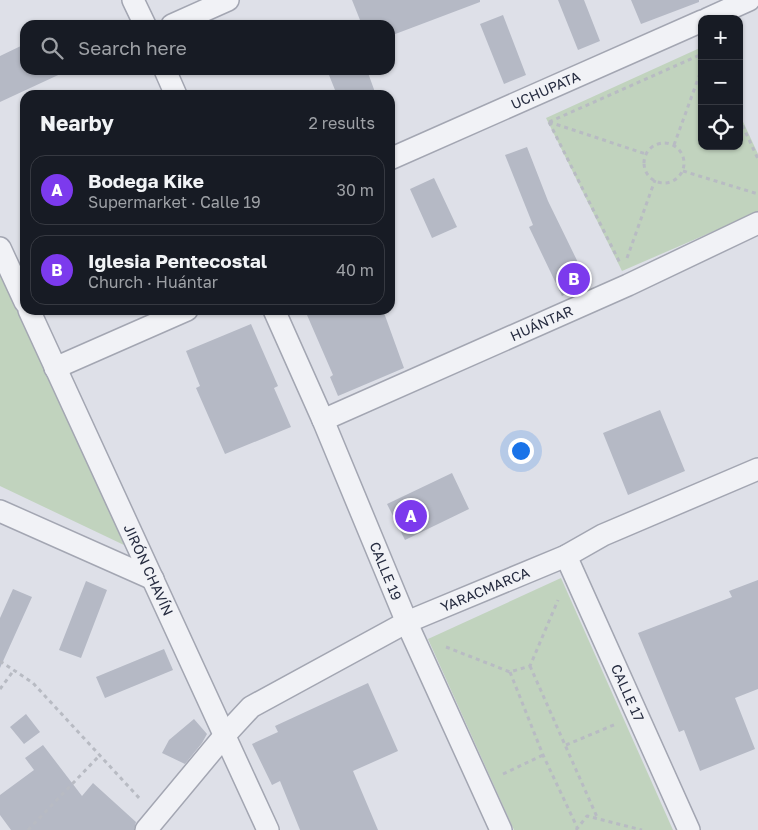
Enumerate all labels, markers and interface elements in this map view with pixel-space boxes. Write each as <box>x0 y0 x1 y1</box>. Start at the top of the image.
map controls <box>698 15 743 150</box>
button: + <box>698 15 743 60</box>
search box <box>20 20 395 75</box>
icon: search <box>38 34 66 62</box>
text: Search here <box>78 36 187 59</box>
button: − <box>698 60 743 105</box>
street label: UCHUPATA <box>508 67 583 113</box>
button: locate <box>698 105 743 150</box>
text: Nearby <box>40 110 114 136</box>
text: 2 results <box>309 113 375 133</box>
text: Bodega Kike <box>88 169 204 192</box>
text: A <box>51 180 63 200</box>
text: 30 m <box>337 180 374 200</box>
text: Supermarket · Calle 19 <box>88 192 261 212</box>
text: Iglesia Pentecostal <box>88 249 267 272</box>
text: B <box>51 260 63 280</box>
text: 40 m <box>336 260 374 280</box>
pin: B <box>558 260 590 298</box>
text: Church · Huántar <box>88 272 218 292</box>
street label: HUÁNTAR <box>507 301 575 344</box>
your location <box>508 438 534 464</box>
pin: A <box>395 497 427 535</box>
street label: JIRÓN CHAVÍN <box>121 521 177 618</box>
street label: CALLE 19 <box>366 539 406 603</box>
street label: YARACMARCA <box>438 563 532 615</box>
street label: CALLE 17 <box>608 661 648 724</box>

